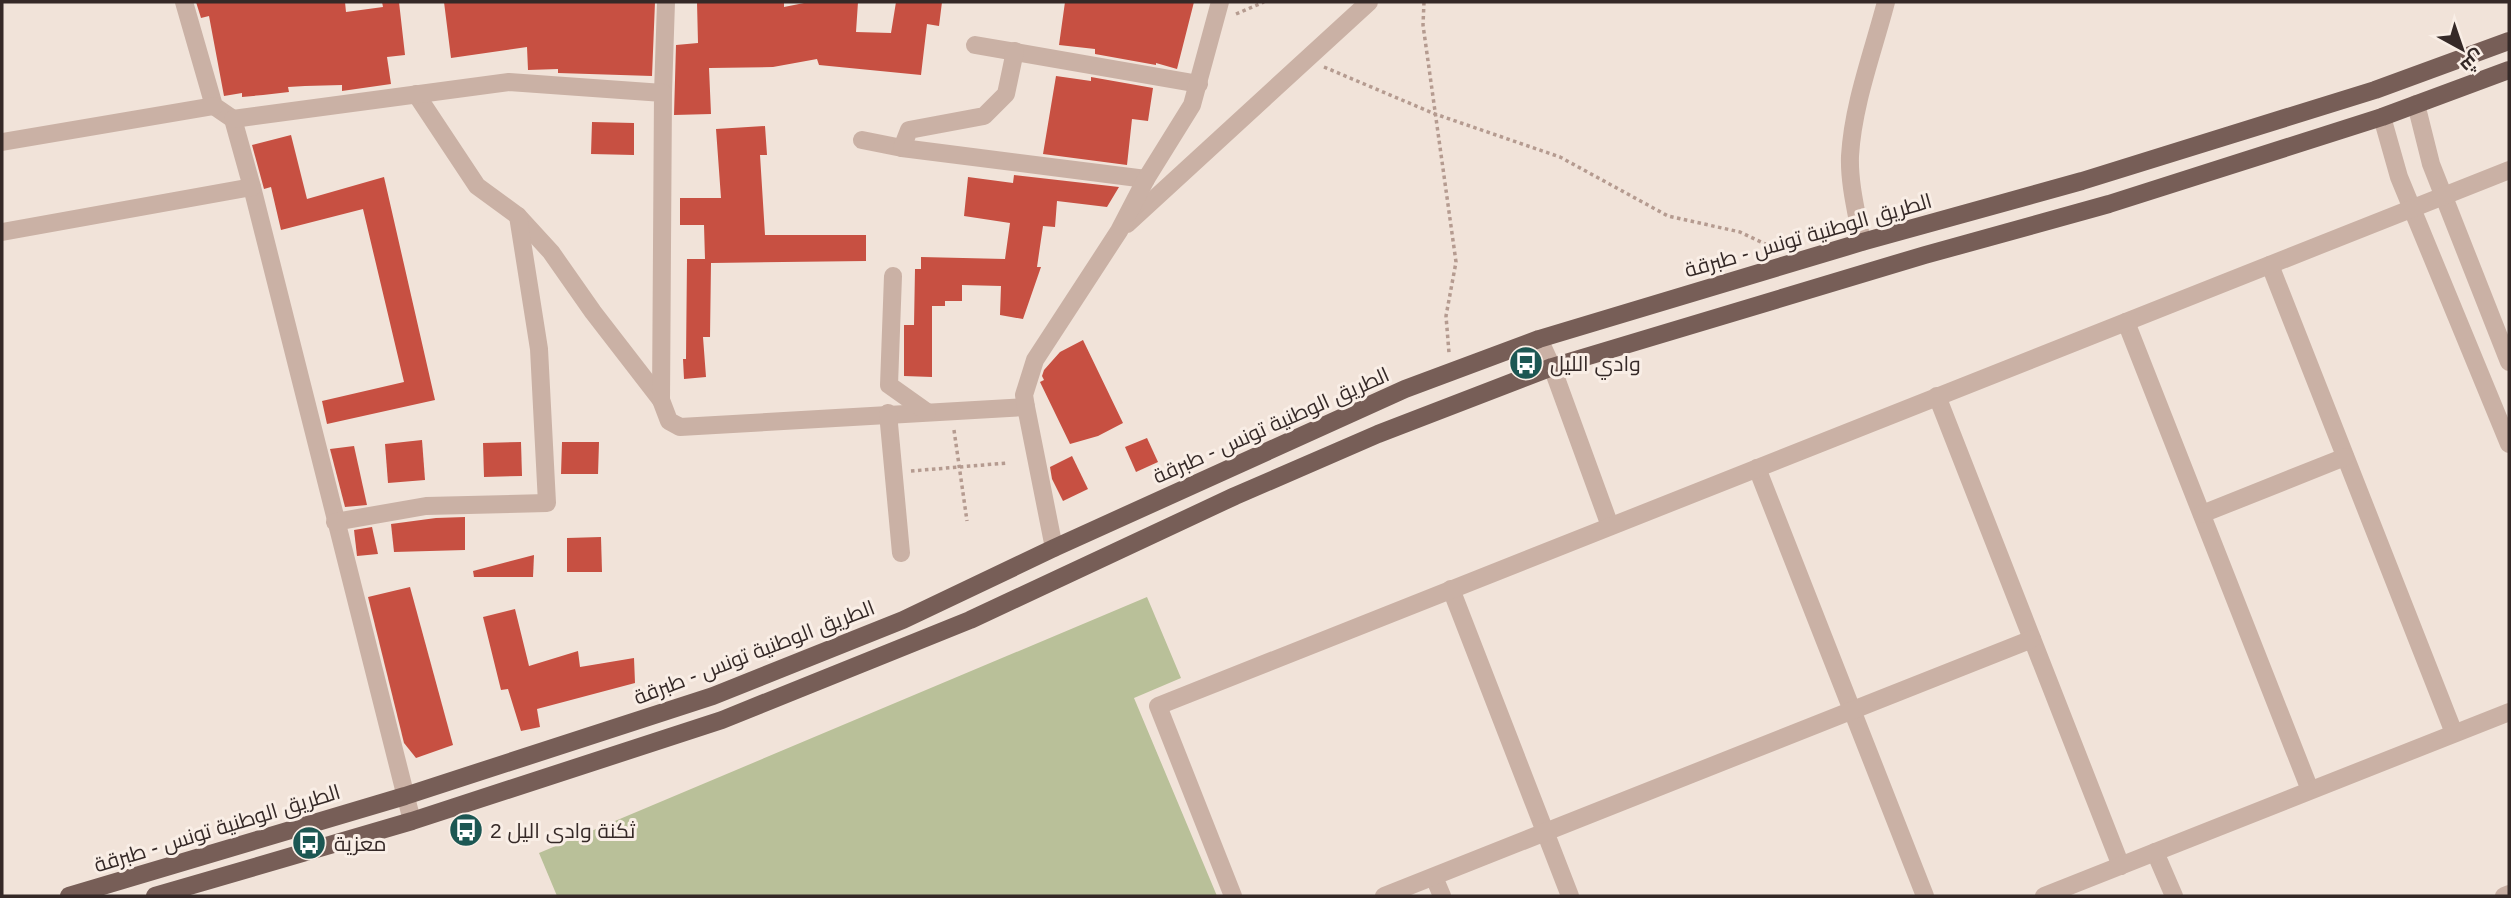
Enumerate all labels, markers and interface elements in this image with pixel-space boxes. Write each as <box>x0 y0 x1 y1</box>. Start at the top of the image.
north arrow <box>2427 14 2497 84</box>
text: ش <box>2456 45 2489 78</box>
street label: الطريق الوطنية تونس - طبرقة <box>1682 189 1935 283</box>
bus stop icon: وادي الليل <box>1507 344 1545 382</box>
place label: وادي الليل <box>1550 352 1641 380</box>
street label: الطريق الوطنية تونس - طبرقة <box>1149 362 1393 489</box>
street label: الطريق الوطنية تونس - طبرقة <box>630 595 878 710</box>
street label: الطريق الوطنية تونس - طبرقة <box>91 780 343 878</box>
bus stop icon: ثكنة وادى اليل 2 <box>447 811 485 849</box>
place label: ثكنة وادى اليل 2 <box>490 819 636 844</box>
bus stop icon: معزية <box>290 824 328 862</box>
place label: معزية <box>334 832 387 856</box>

